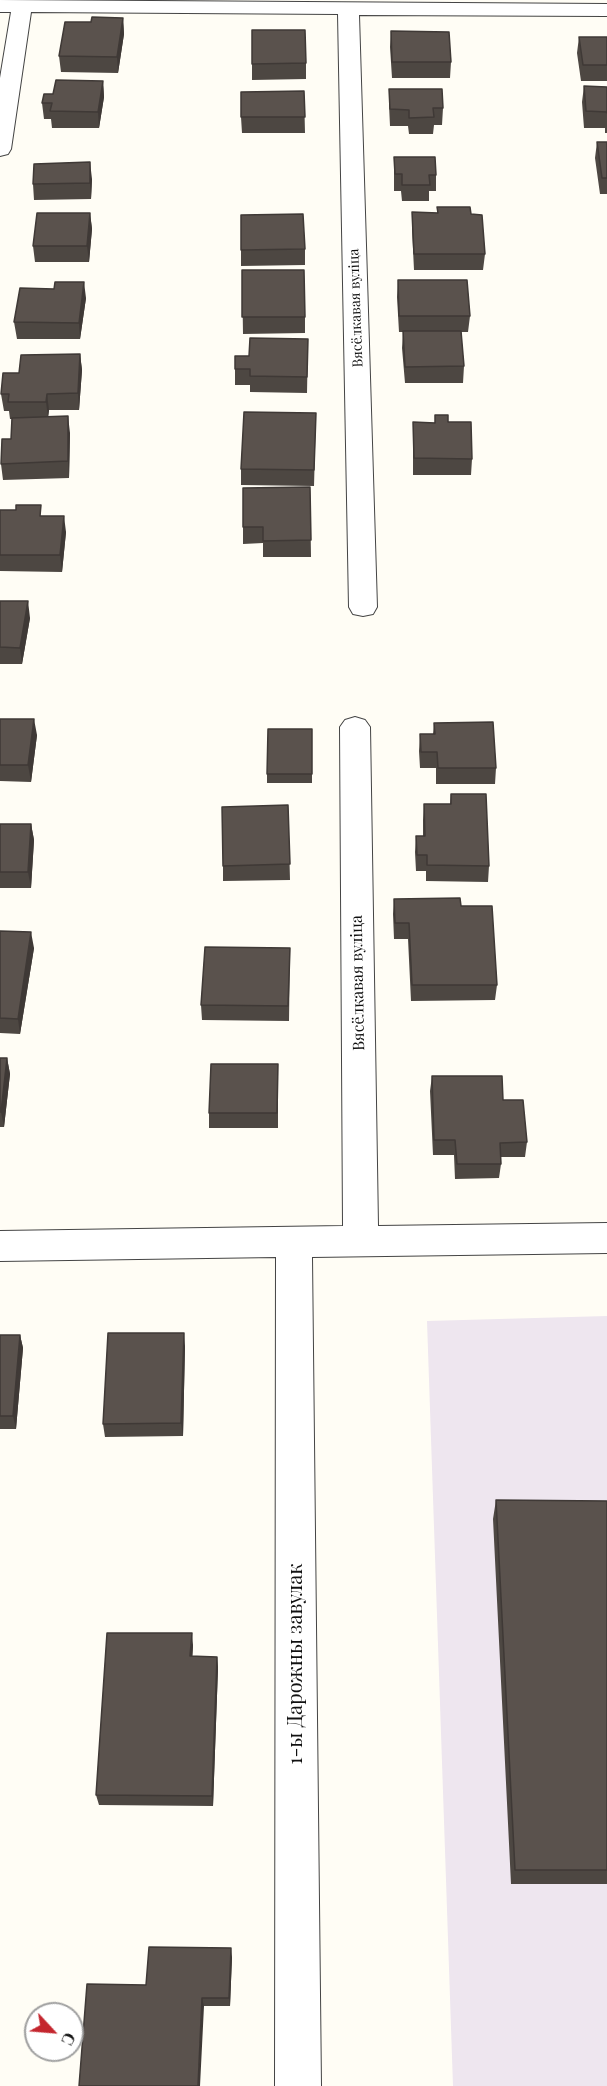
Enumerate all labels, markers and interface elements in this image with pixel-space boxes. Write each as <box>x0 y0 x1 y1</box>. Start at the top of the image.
street label: Вясёлкавая вуліца <box>346 248 366 368</box>
street label: Вясёлкавая вуліца <box>347 915 369 1051</box>
street label: 1-ы Дарожны завулак <box>284 1563 308 1765</box>
north arrow <box>24 2002 84 2062</box>
text: С <box>57 2030 81 2049</box>

